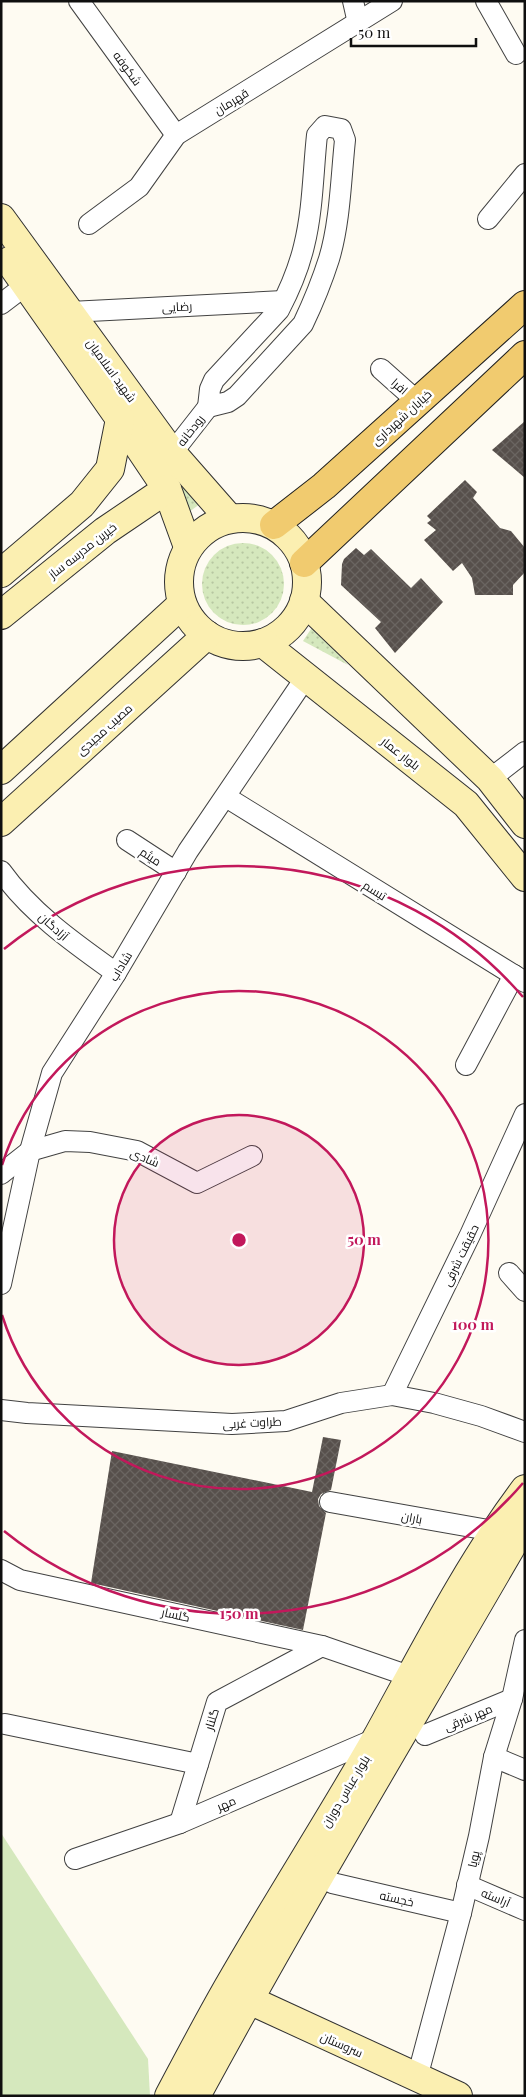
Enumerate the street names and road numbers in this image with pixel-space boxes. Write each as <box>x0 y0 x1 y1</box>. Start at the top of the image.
street label: شکوفه <box>110 48 146 89</box>
street label: قهرمان <box>211 84 251 118</box>
street label: رضایی <box>161 297 193 315</box>
street label: شهید اسلامیان <box>84 335 140 405</box>
street label: افرا <box>388 374 412 398</box>
street label: خیابان شهرداری <box>367 386 435 448</box>
street label: رودخانه <box>173 411 207 449</box>
street label: خیرین مدرسه ساز <box>44 518 119 582</box>
street label: مصیب مجیدی <box>73 700 135 758</box>
street label: بلوار عمار <box>378 732 424 773</box>
street label: میثم <box>137 843 165 870</box>
street label: تبسم <box>360 877 390 905</box>
street label: آزادگان <box>36 908 73 944</box>
street label: شاداب <box>105 948 135 984</box>
street label: شادی <box>128 1144 162 1170</box>
street label: حقیقت شرفی <box>438 1221 482 1289</box>
street label: طراوت غربی <box>222 1412 282 1432</box>
street label: باران <box>400 1507 424 1527</box>
street label: گلسار <box>159 1603 192 1625</box>
street label: مهر شرقی <box>441 1700 495 1734</box>
street label: گلنار <box>200 1706 222 1733</box>
street label: بلوار عباس دوران <box>317 1752 373 1830</box>
street label: مهر <box>213 1792 238 1815</box>
street label: پویا <box>463 1848 485 1869</box>
street label: آراسته <box>479 1884 514 1911</box>
street label: خجسته <box>378 1886 416 1910</box>
street label: سروستان <box>318 2028 366 2060</box>

